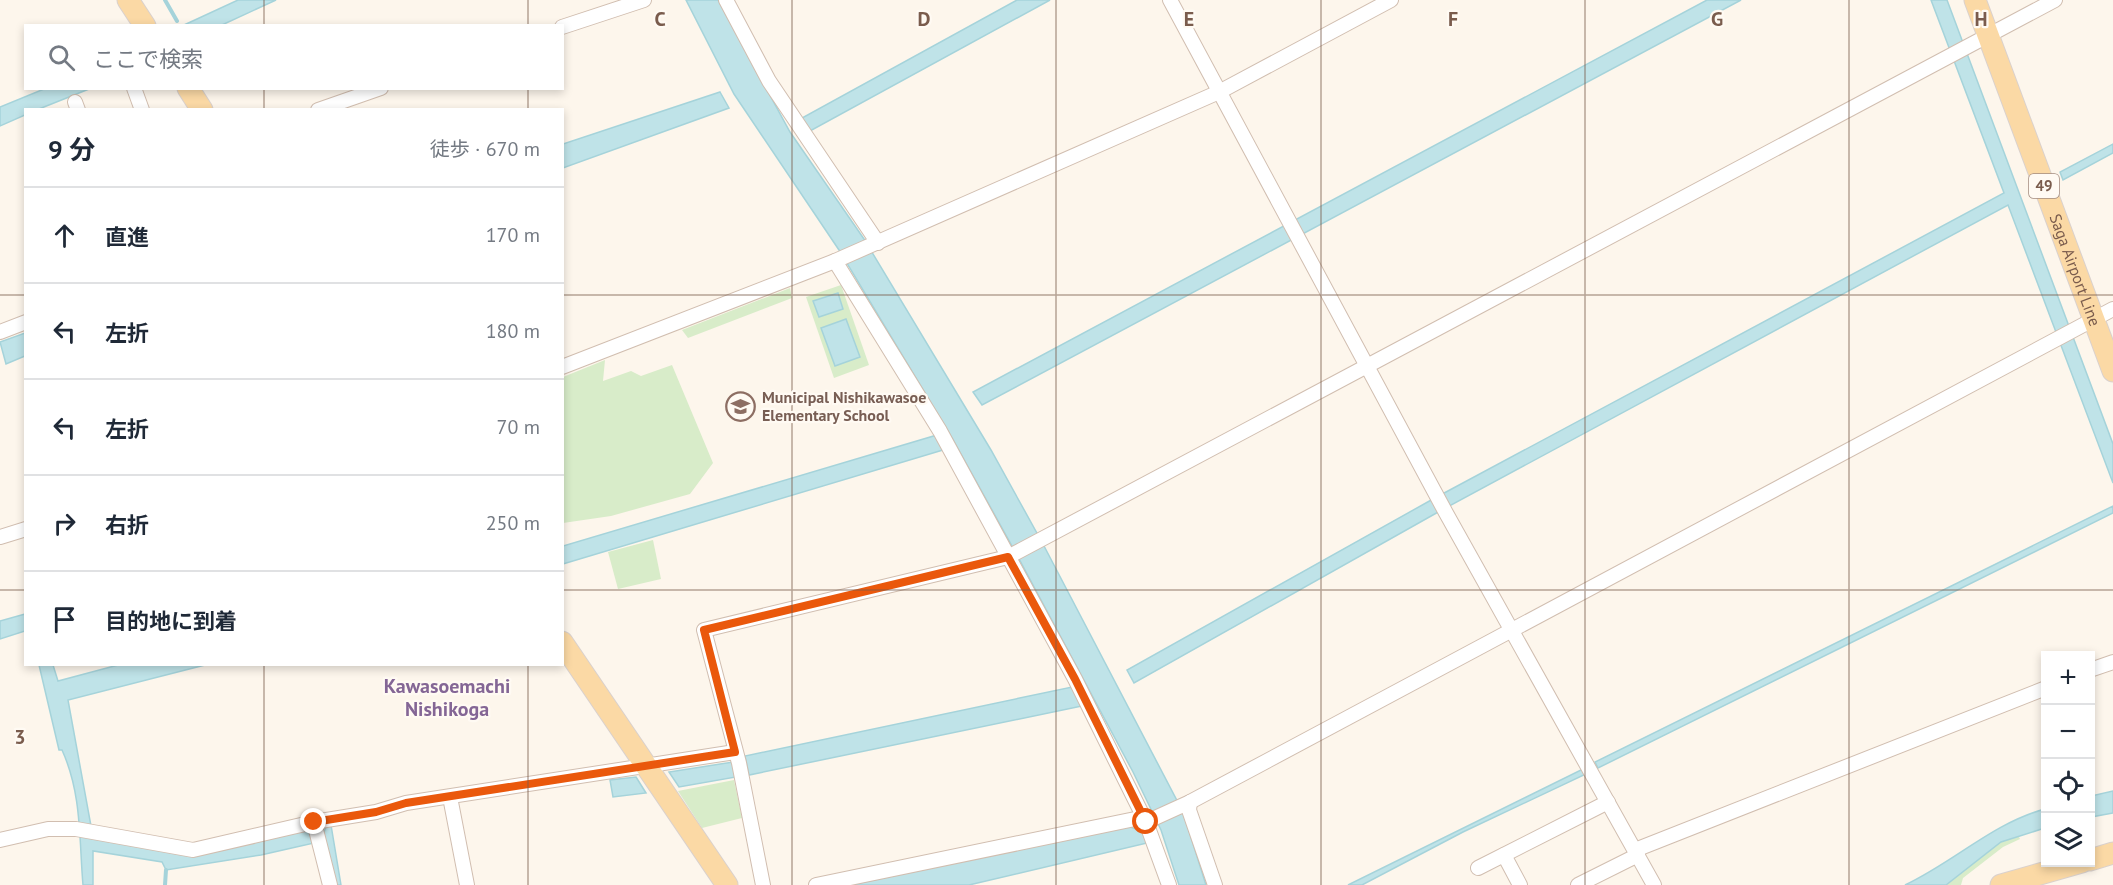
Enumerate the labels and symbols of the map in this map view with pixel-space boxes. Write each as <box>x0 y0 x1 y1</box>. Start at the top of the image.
text: C <box>654 6 666 32</box>
text: D <box>918 6 931 32</box>
text: E <box>1184 6 1194 32</box>
text: F <box>1448 6 1458 32</box>
text: G <box>1711 6 1723 32</box>
text: H <box>1974 6 1988 32</box>
road number: 49 <box>2029 174 2059 198</box>
street label: Saga Airport Line <box>2045 211 2105 329</box>
place label: Municipal Nishikawasoe Elementary School <box>762 387 926 425</box>
school or university icon: Municipal Nishikawasoe Elementary School <box>725 390 757 422</box>
district label: Kawasoemachi Nishikoga <box>384 673 510 722</box>
text: 3 <box>14 724 26 750</box>
route end <box>300 808 326 834</box>
route start <box>1132 808 1158 834</box>

